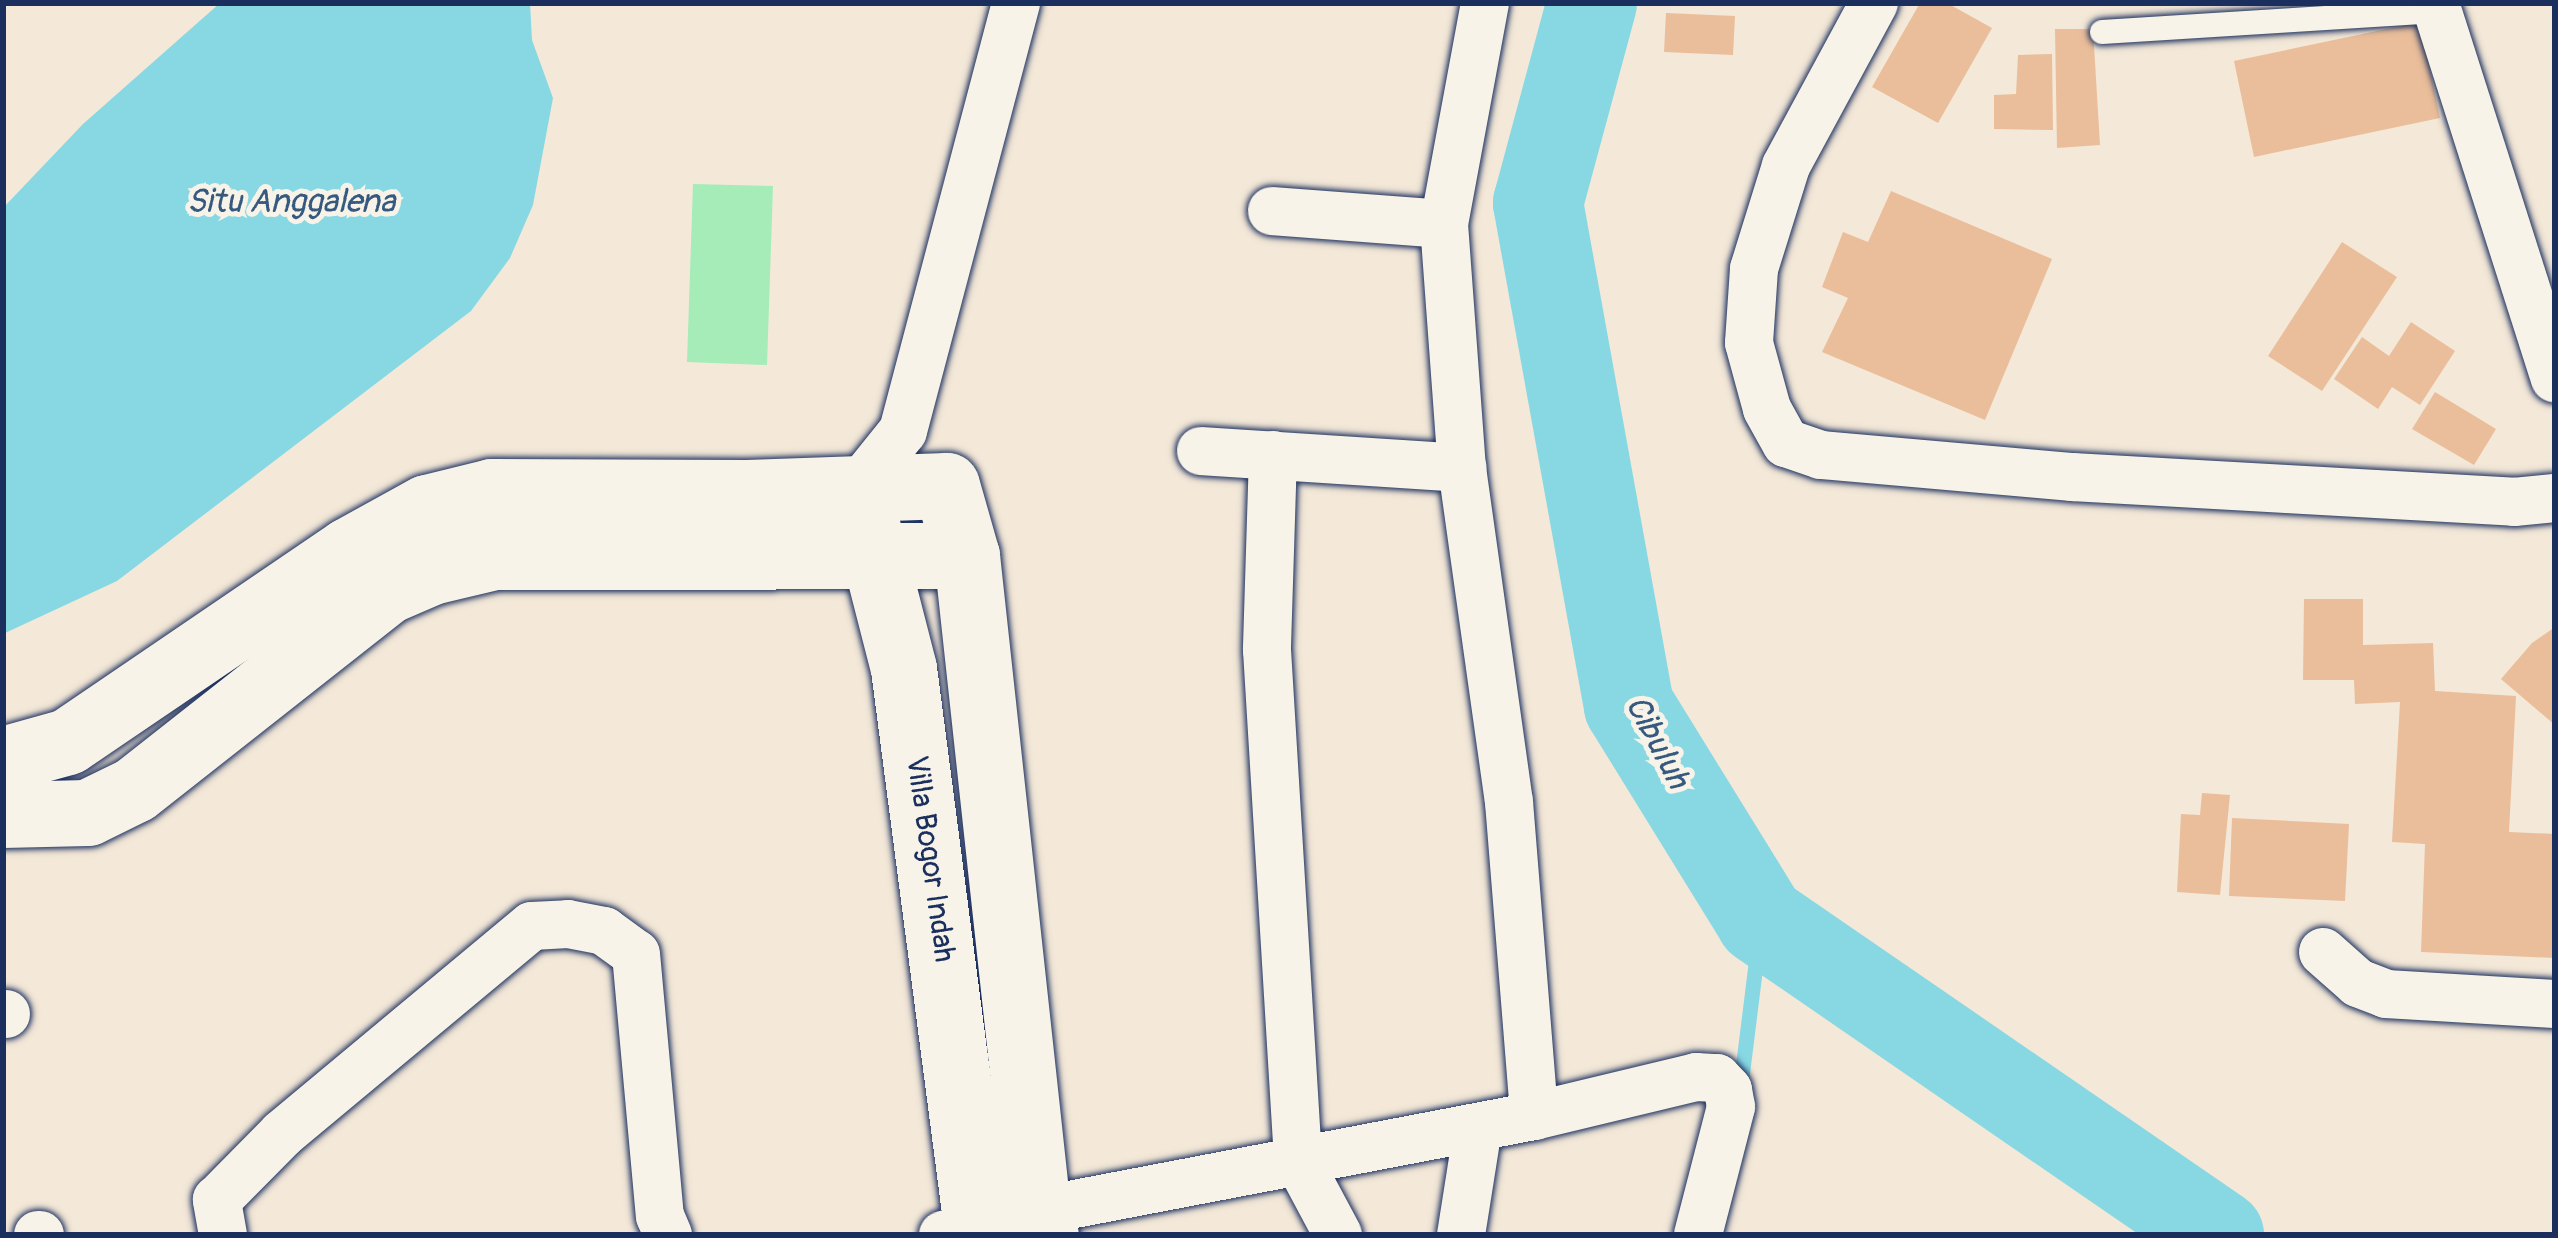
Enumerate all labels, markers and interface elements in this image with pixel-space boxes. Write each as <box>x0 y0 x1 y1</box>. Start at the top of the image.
water label: Situ Anggalena <box>187 182 395 222</box>
water label: Cibuluh <box>1616 689 1698 795</box>
street label: Villa Bogor Indah <box>898 754 962 964</box>

